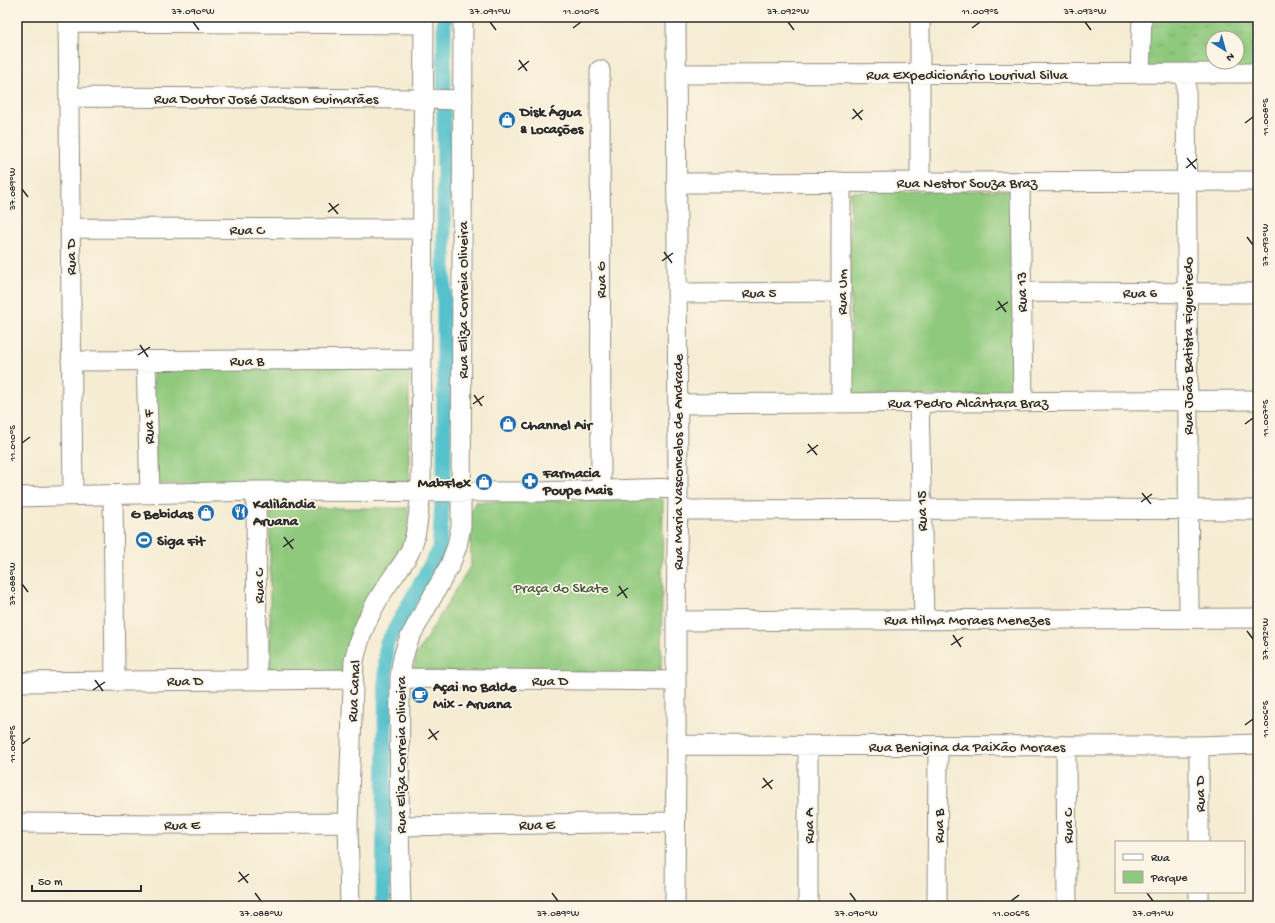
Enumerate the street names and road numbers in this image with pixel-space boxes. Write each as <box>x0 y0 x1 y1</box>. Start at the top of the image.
street label: Rua Expedicionário Lourival Silva <box>866 67 1069 85</box>
street label: Rua Doutor José Jackson Guimarães <box>154 91 379 109</box>
street label: Rua Nestor Souza Braz <box>897 175 1038 193</box>
street label: Rua Eliza Correia Oliveira <box>455 221 473 379</box>
street label: Rua C <box>230 222 265 240</box>
street label: Rua D <box>63 239 81 275</box>
street label: Rua João Batista Figueiredo <box>1180 257 1198 435</box>
street label: Rua G <box>593 261 611 298</box>
street label: Rua Um <box>834 269 852 315</box>
street label: Rua 13 <box>1014 271 1032 312</box>
street label: Rua 5 <box>742 285 776 303</box>
street label: Rua 6 <box>1123 285 1158 303</box>
street label: Rua B <box>230 353 265 371</box>
street label: Rua Maria Vasconcelos de Andrade <box>670 354 688 570</box>
street label: Rua Pedro Alcântara Braz <box>888 395 1049 413</box>
street label: Rua F <box>140 408 160 444</box>
street label: Rua 15 <box>914 490 932 531</box>
street label: Rua C <box>251 568 269 603</box>
street label: Rua Hilma Moraes Menezes <box>884 612 1050 630</box>
street label: Rua Canal <box>344 660 366 723</box>
street label: Rua D <box>167 673 203 691</box>
street label: Rua D <box>532 673 568 691</box>
street label: Rua Eliza Correia Oliveira <box>393 676 411 834</box>
street label: Rua Benigina da Paixão Moraes <box>869 739 1066 757</box>
street label: Rua D <box>1192 776 1210 812</box>
street label: Rua A <box>801 807 819 844</box>
street label: Rua B <box>931 808 949 843</box>
street label: Rua C <box>1060 808 1078 843</box>
street label: Rua E <box>164 817 201 835</box>
street label: Rua E <box>519 817 556 835</box>

